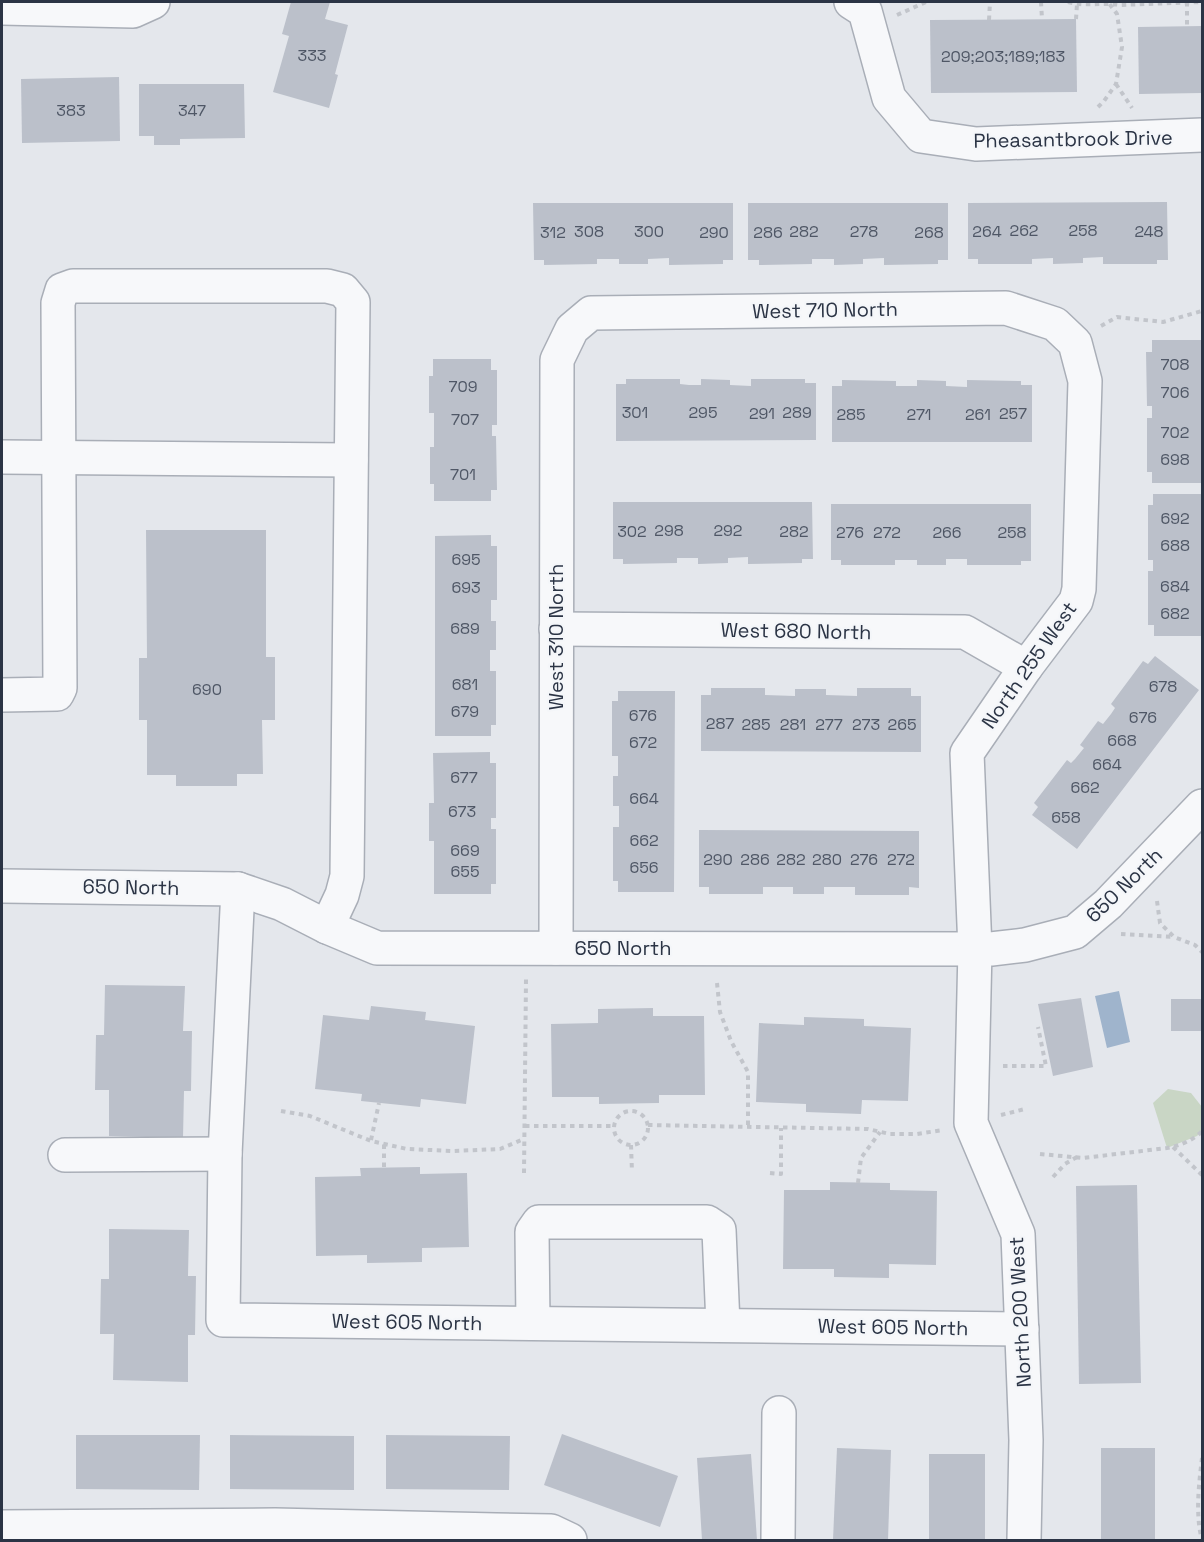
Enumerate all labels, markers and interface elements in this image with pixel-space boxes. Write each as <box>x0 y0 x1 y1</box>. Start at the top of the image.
house number: 333 <box>298 45 327 66</box>
house number: 209;203;189;183 <box>941 46 1065 67</box>
house number: 383 <box>56 100 86 121</box>
house number: 347 <box>178 100 206 121</box>
street label: Pheasantbrook Drive <box>973 124 1173 154</box>
house number: 262 <box>1009 220 1039 241</box>
house number: 258 <box>1068 220 1098 241</box>
house number: 308 <box>574 221 604 242</box>
house number: 300 <box>634 221 664 242</box>
house number: 282 <box>789 221 819 242</box>
house number: 278 <box>850 221 878 242</box>
house number: 264 <box>972 221 1002 242</box>
house number: 248 <box>1134 221 1164 242</box>
house number: 312 <box>540 222 566 243</box>
house number: 290 <box>699 222 729 243</box>
house number: 286 <box>753 222 783 243</box>
house number: 268 <box>914 222 944 243</box>
street label: West 710 North <box>752 296 898 324</box>
house number: 708 <box>1160 354 1190 375</box>
house number: 709 <box>449 376 477 397</box>
house number: 706 <box>1161 382 1189 403</box>
house number: 301 <box>622 402 648 423</box>
house number: 295 <box>689 402 717 423</box>
house number: 289 <box>782 402 812 423</box>
house number: 291 <box>749 403 775 424</box>
house number: 257 <box>999 403 1027 424</box>
house number: 285 <box>836 404 866 425</box>
house number: 271 <box>906 404 932 425</box>
house number: 261 <box>965 404 991 425</box>
house number: 707 <box>451 409 479 430</box>
house number: 702 <box>1161 422 1189 443</box>
house number: 698 <box>1160 449 1190 470</box>
house number: 701 <box>450 464 476 485</box>
house number: 692 <box>1160 508 1190 529</box>
house number: 298 <box>654 520 684 541</box>
house number: 292 <box>713 520 743 541</box>
house number: 302 <box>617 521 647 542</box>
house number: 282 <box>779 521 809 542</box>
house number: 276 <box>836 522 864 543</box>
house number: 272 <box>873 522 901 543</box>
house number: 266 <box>932 522 962 543</box>
house number: 258 <box>997 522 1027 543</box>
house number: 688 <box>1160 535 1190 556</box>
house number: 695 <box>451 549 481 570</box>
street label: West 310 North <box>543 564 569 710</box>
house number: 684 <box>1160 576 1190 597</box>
house number: 693 <box>451 577 481 598</box>
street label: North 255 West <box>976 596 1082 734</box>
house number: 682 <box>1160 603 1190 624</box>
street label: West 680 North <box>720 617 872 645</box>
house number: 689 <box>450 618 480 639</box>
house number: 681 <box>452 674 478 695</box>
house number: 678 <box>1149 676 1177 697</box>
house number: 690 <box>192 679 222 700</box>
house number: 679 <box>451 701 479 722</box>
house number: 676 <box>629 705 657 726</box>
house number: 676 <box>1129 707 1157 728</box>
house number: 287 <box>706 713 734 734</box>
house number: 285 <box>741 714 771 735</box>
house number: 281 <box>780 714 806 735</box>
house number: 277 <box>815 714 843 735</box>
house number: 273 <box>852 714 880 735</box>
house number: 265 <box>887 714 917 735</box>
house number: 668 <box>1107 730 1137 751</box>
house number: 672 <box>629 732 657 753</box>
house number: 664 <box>1092 754 1122 775</box>
house number: 677 <box>450 767 478 788</box>
house number: 662 <box>1070 777 1100 798</box>
house number: 664 <box>629 788 659 809</box>
house number: 673 <box>448 801 476 822</box>
house number: 658 <box>1051 807 1081 828</box>
house number: 662 <box>629 830 659 851</box>
house number: 669 <box>450 840 480 861</box>
street label: 650 North <box>1080 842 1168 928</box>
house number: 290 <box>703 849 733 870</box>
house number: 286 <box>740 849 770 870</box>
house number: 282 <box>776 849 806 870</box>
house number: 280 <box>812 849 842 870</box>
house number: 276 <box>850 849 878 870</box>
house number: 272 <box>887 849 915 870</box>
house number: 656 <box>629 857 659 878</box>
house number: 655 <box>451 861 479 882</box>
street label: 650 North <box>82 873 180 901</box>
street label: 650 North <box>575 935 671 961</box>
street label: North 200 West <box>1003 1236 1037 1388</box>
street label: West 605 North <box>332 1308 482 1336</box>
street label: West 605 North <box>818 1313 968 1341</box>

